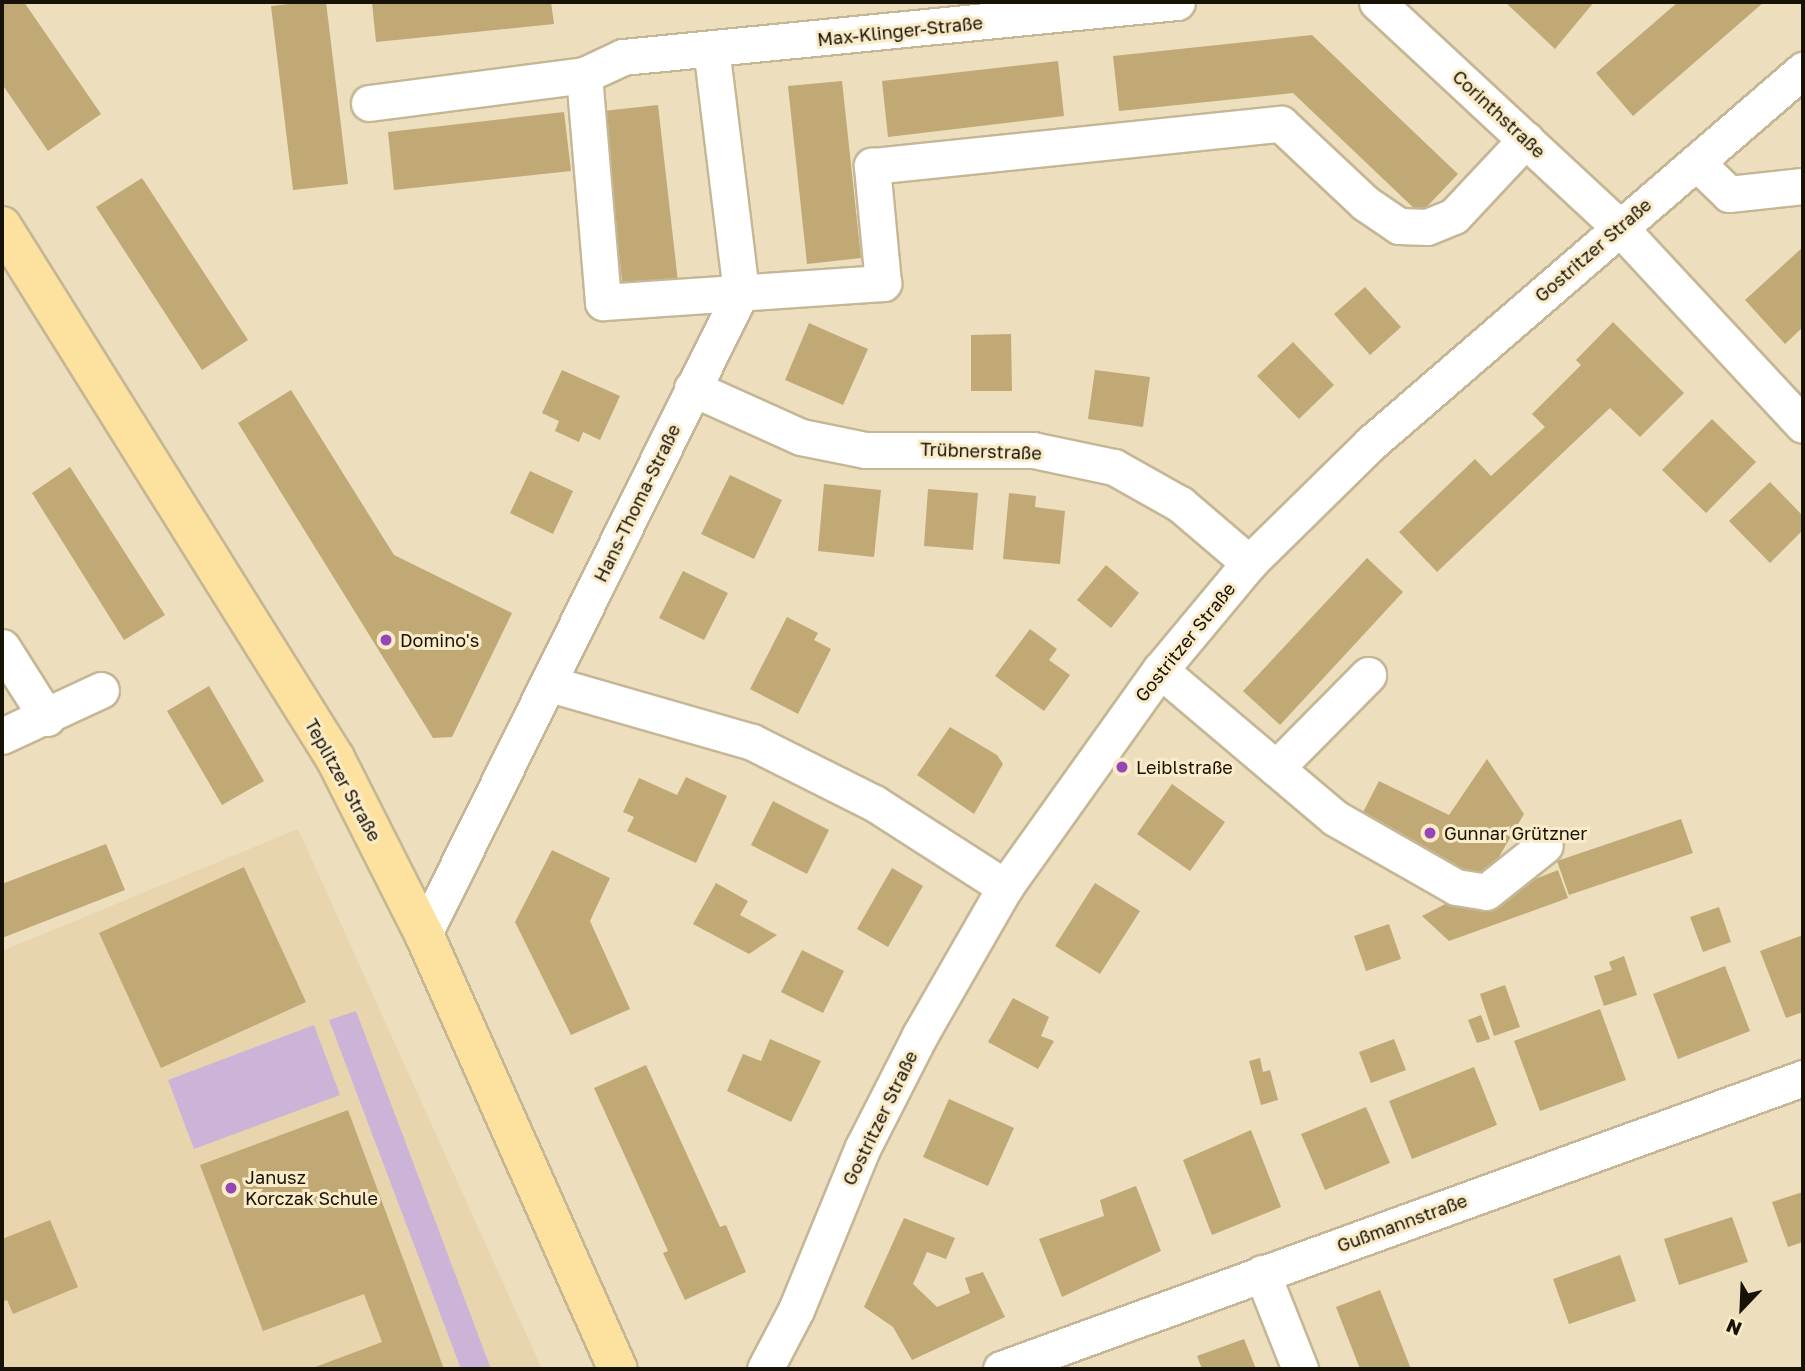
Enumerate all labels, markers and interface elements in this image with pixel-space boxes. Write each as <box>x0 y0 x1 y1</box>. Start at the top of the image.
street label: Max-Klinger-Straße <box>816 12 984 50</box>
street label: Corinthstraße <box>1448 66 1550 162</box>
street label: Gostritzer Straße <box>1530 194 1656 306</box>
street label: Hans-Thoma-Straße <box>589 421 685 585</box>
street label: Trübnerstraße <box>920 438 1042 464</box>
street label: Gostritzer Straße <box>1130 578 1240 706</box>
place label: Domino's <box>400 629 479 651</box>
marker: Domino's <box>378 632 394 648</box>
street label: Teplitzer Straße <box>300 715 386 845</box>
place label: Leiblstraße <box>1136 756 1233 778</box>
marker: Leiblstraße <box>1114 759 1130 775</box>
place label: Gunnar Grützner <box>1444 822 1587 844</box>
marker: Gunnar Grützner <box>1422 825 1438 841</box>
street label: Gostritzer Straße <box>838 1047 922 1189</box>
place label: Janusz Korczak Schule <box>245 1167 378 1210</box>
marker: Janusz Korczak Schule <box>223 1180 239 1196</box>
street label: Gußmannstraße <box>1334 1189 1470 1257</box>
north arrow <box>1707 1273 1777 1343</box>
text: N <box>1722 1314 1745 1341</box>

